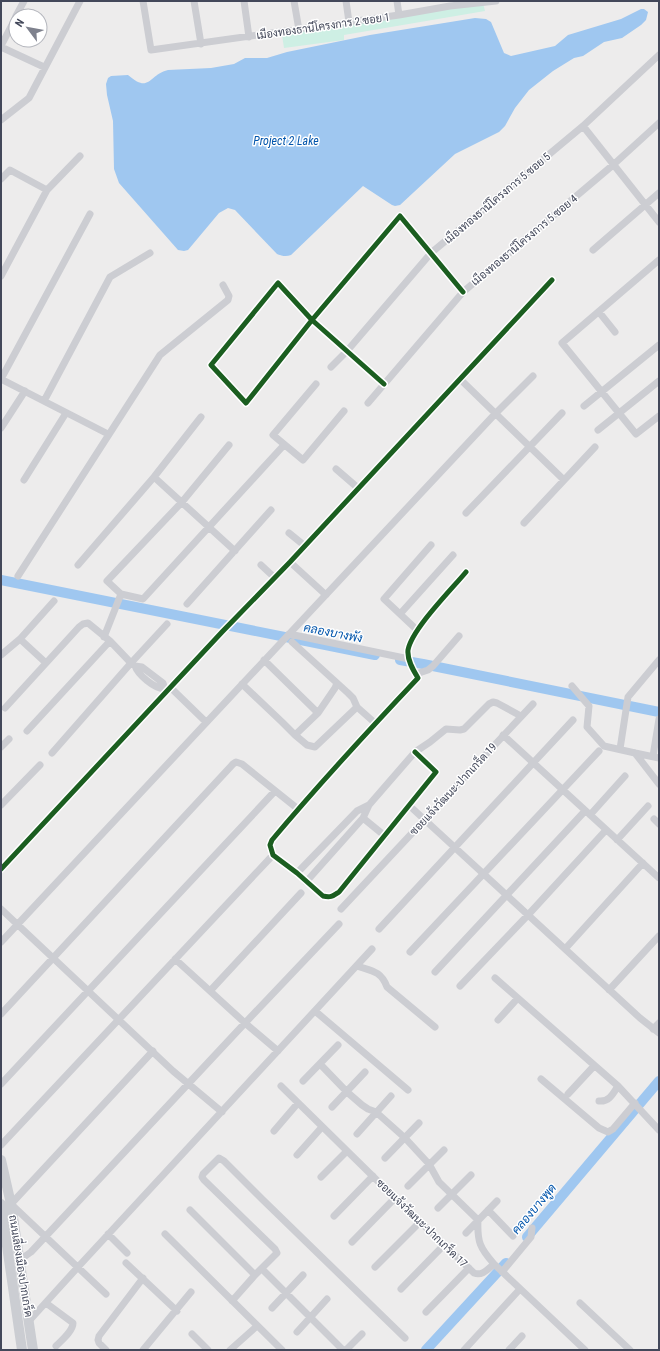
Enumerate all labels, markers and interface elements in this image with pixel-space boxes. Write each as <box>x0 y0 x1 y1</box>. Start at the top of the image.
north arrow <box>8 8 48 48</box>
street label: เมืองทองธานีโครงการ 2 ซอย 1 <box>255 9 391 42</box>
text: N <box>13 16 27 29</box>
water label: Project 2 Lake <box>253 134 319 148</box>
street label: เมืองทองธานีโครงการ 5 ซอย 5 <box>440 149 553 247</box>
street label: เมืองทองธานีโครงการ 5 ซอย 4 <box>467 190 581 289</box>
water label: คลองบางพัง <box>302 620 364 646</box>
street label: ซอยแจ้งวัฒนะ-ปากเกร็ด 19 <box>405 739 499 838</box>
street label: ซอยแจ้งวัฒนะ-ปากเกร็ด 17 <box>374 1174 472 1270</box>
water label: คลองบางพูด <box>509 1181 560 1238</box>
street label: ถนนเลี่ยงเมืองปากเกร็ด <box>6 1213 40 1318</box>

